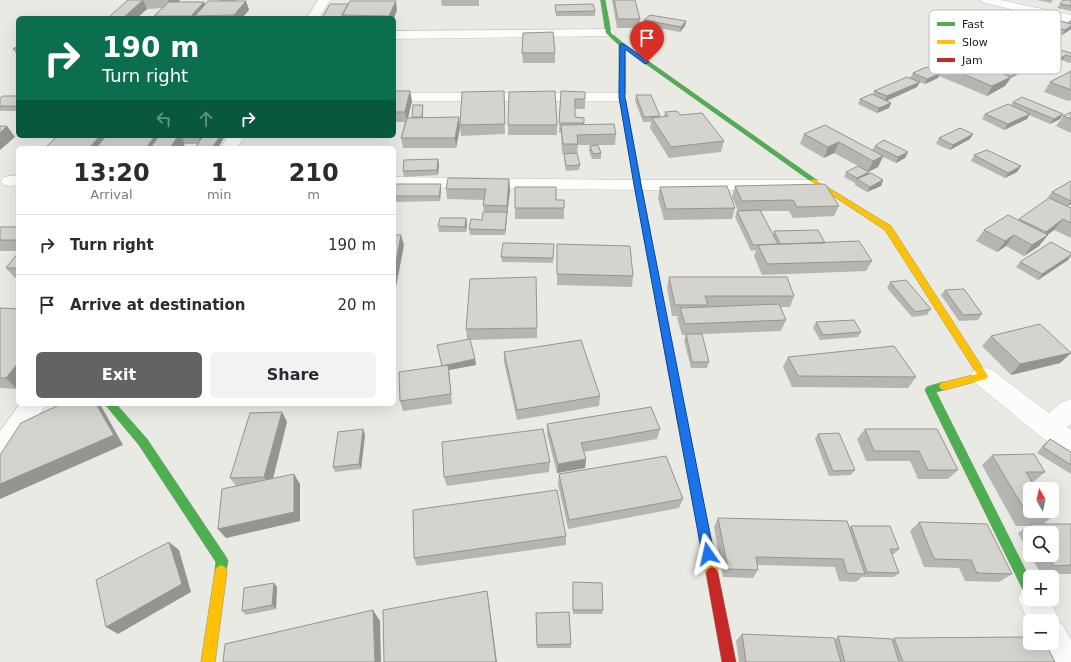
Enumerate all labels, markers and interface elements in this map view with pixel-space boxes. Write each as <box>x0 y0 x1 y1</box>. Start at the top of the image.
legend <box>929 10 1061 74</box>
text: Fast <box>962 18 985 31</box>
pin <box>630 21 664 62</box>
icon: arrive <box>636 27 658 49</box>
text: 190 m <box>102 31 199 64</box>
icon: right <box>36 32 88 84</box>
text: Slow <box>962 36 988 49</box>
text: Jam <box>961 54 983 67</box>
text: Turn right <box>102 65 188 86</box>
icon: left <box>153 108 175 130</box>
icon: ahead <box>195 108 217 130</box>
icon: right <box>237 108 259 130</box>
text: 13:20 <box>73 159 150 187</box>
text: 1 <box>211 159 227 187</box>
text: 210 <box>289 159 339 187</box>
text: Arrival <box>90 187 133 202</box>
text: min <box>207 187 231 202</box>
text: m <box>307 187 320 202</box>
icon: right <box>36 234 58 256</box>
text: Turn right <box>70 236 154 254</box>
text: 190 m <box>328 236 376 254</box>
icon: arrive <box>36 294 58 316</box>
text: Arrive at destination <box>70 296 245 314</box>
text: 20 m <box>338 296 376 314</box>
button: Exit <box>36 352 202 398</box>
button: Share <box>210 352 376 398</box>
north arrow <box>1023 482 1059 518</box>
map controls <box>1023 482 1059 650</box>
button: search <box>1023 526 1059 562</box>
position arrow <box>687 533 729 575</box>
button: + <box>1023 570 1059 606</box>
button: − <box>1023 614 1059 650</box>

